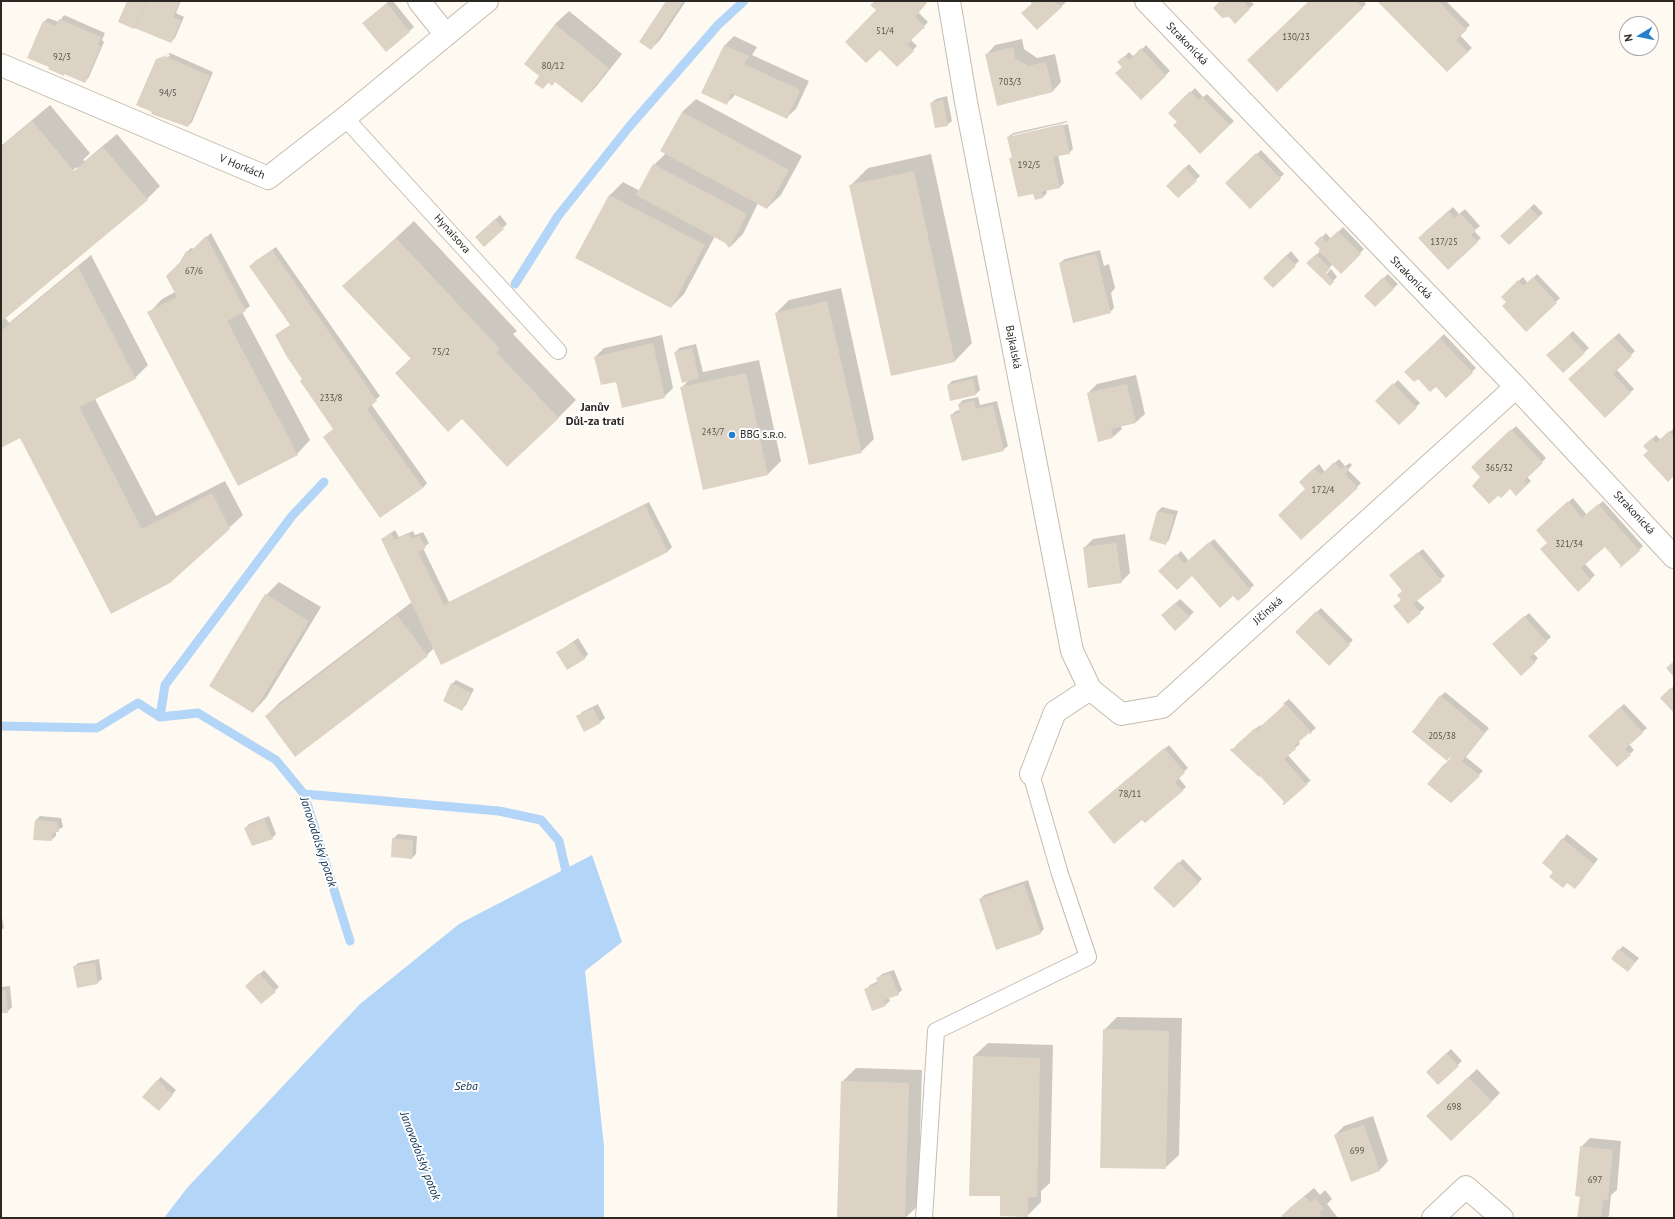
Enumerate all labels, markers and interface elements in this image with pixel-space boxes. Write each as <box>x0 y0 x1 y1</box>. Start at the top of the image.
north arrow <box>1619 16 1659 56</box>
street label: Strakonická <box>1163 20 1211 68</box>
house number: 51/4 <box>876 26 894 36</box>
house number: 130/23 <box>1282 32 1310 42</box>
text: N <box>1621 33 1636 43</box>
house number: 92/3 <box>53 52 71 62</box>
house number: 80/12 <box>542 61 564 71</box>
house number: 703/3 <box>999 77 1021 87</box>
house number: 94/5 <box>159 88 177 98</box>
street label: V Horkách <box>217 152 267 182</box>
house number: 192/5 <box>1018 160 1040 170</box>
street label: Hynaisova <box>431 212 473 256</box>
house number: 137/25 <box>1430 237 1458 247</box>
street label: Strakonická <box>1387 254 1435 302</box>
house number: 67/6 <box>185 266 203 276</box>
street label: Bajkalská <box>1002 324 1024 370</box>
house number: 75/2 <box>432 347 450 357</box>
house number: 233/8 <box>320 393 342 403</box>
district label: Janův Důl-za tratí <box>566 401 624 429</box>
house number: 243/7 <box>702 427 724 437</box>
place label: BBG s.ʀ.ᴏ. <box>740 428 786 442</box>
marker: BBG s.ʀ.ᴏ. <box>727 430 737 440</box>
house number: 365/32 <box>1485 463 1513 473</box>
house number: 172/4 <box>1312 485 1334 495</box>
street label: Strakonická <box>1611 489 1657 537</box>
house number: 321/34 <box>1555 539 1583 549</box>
street label: Jičínská <box>1250 594 1286 628</box>
house number: 205/38 <box>1428 731 1456 741</box>
house number: 78/11 <box>1119 789 1141 799</box>
water label: Janovodolský potok <box>297 795 339 889</box>
water label: Seba <box>454 1080 478 1094</box>
house number: 698 <box>1447 1102 1461 1112</box>
water label: Janovodolský potok <box>397 1110 443 1202</box>
house number: 699 <box>1350 1146 1364 1156</box>
house number: 697 <box>1588 1175 1602 1185</box>

